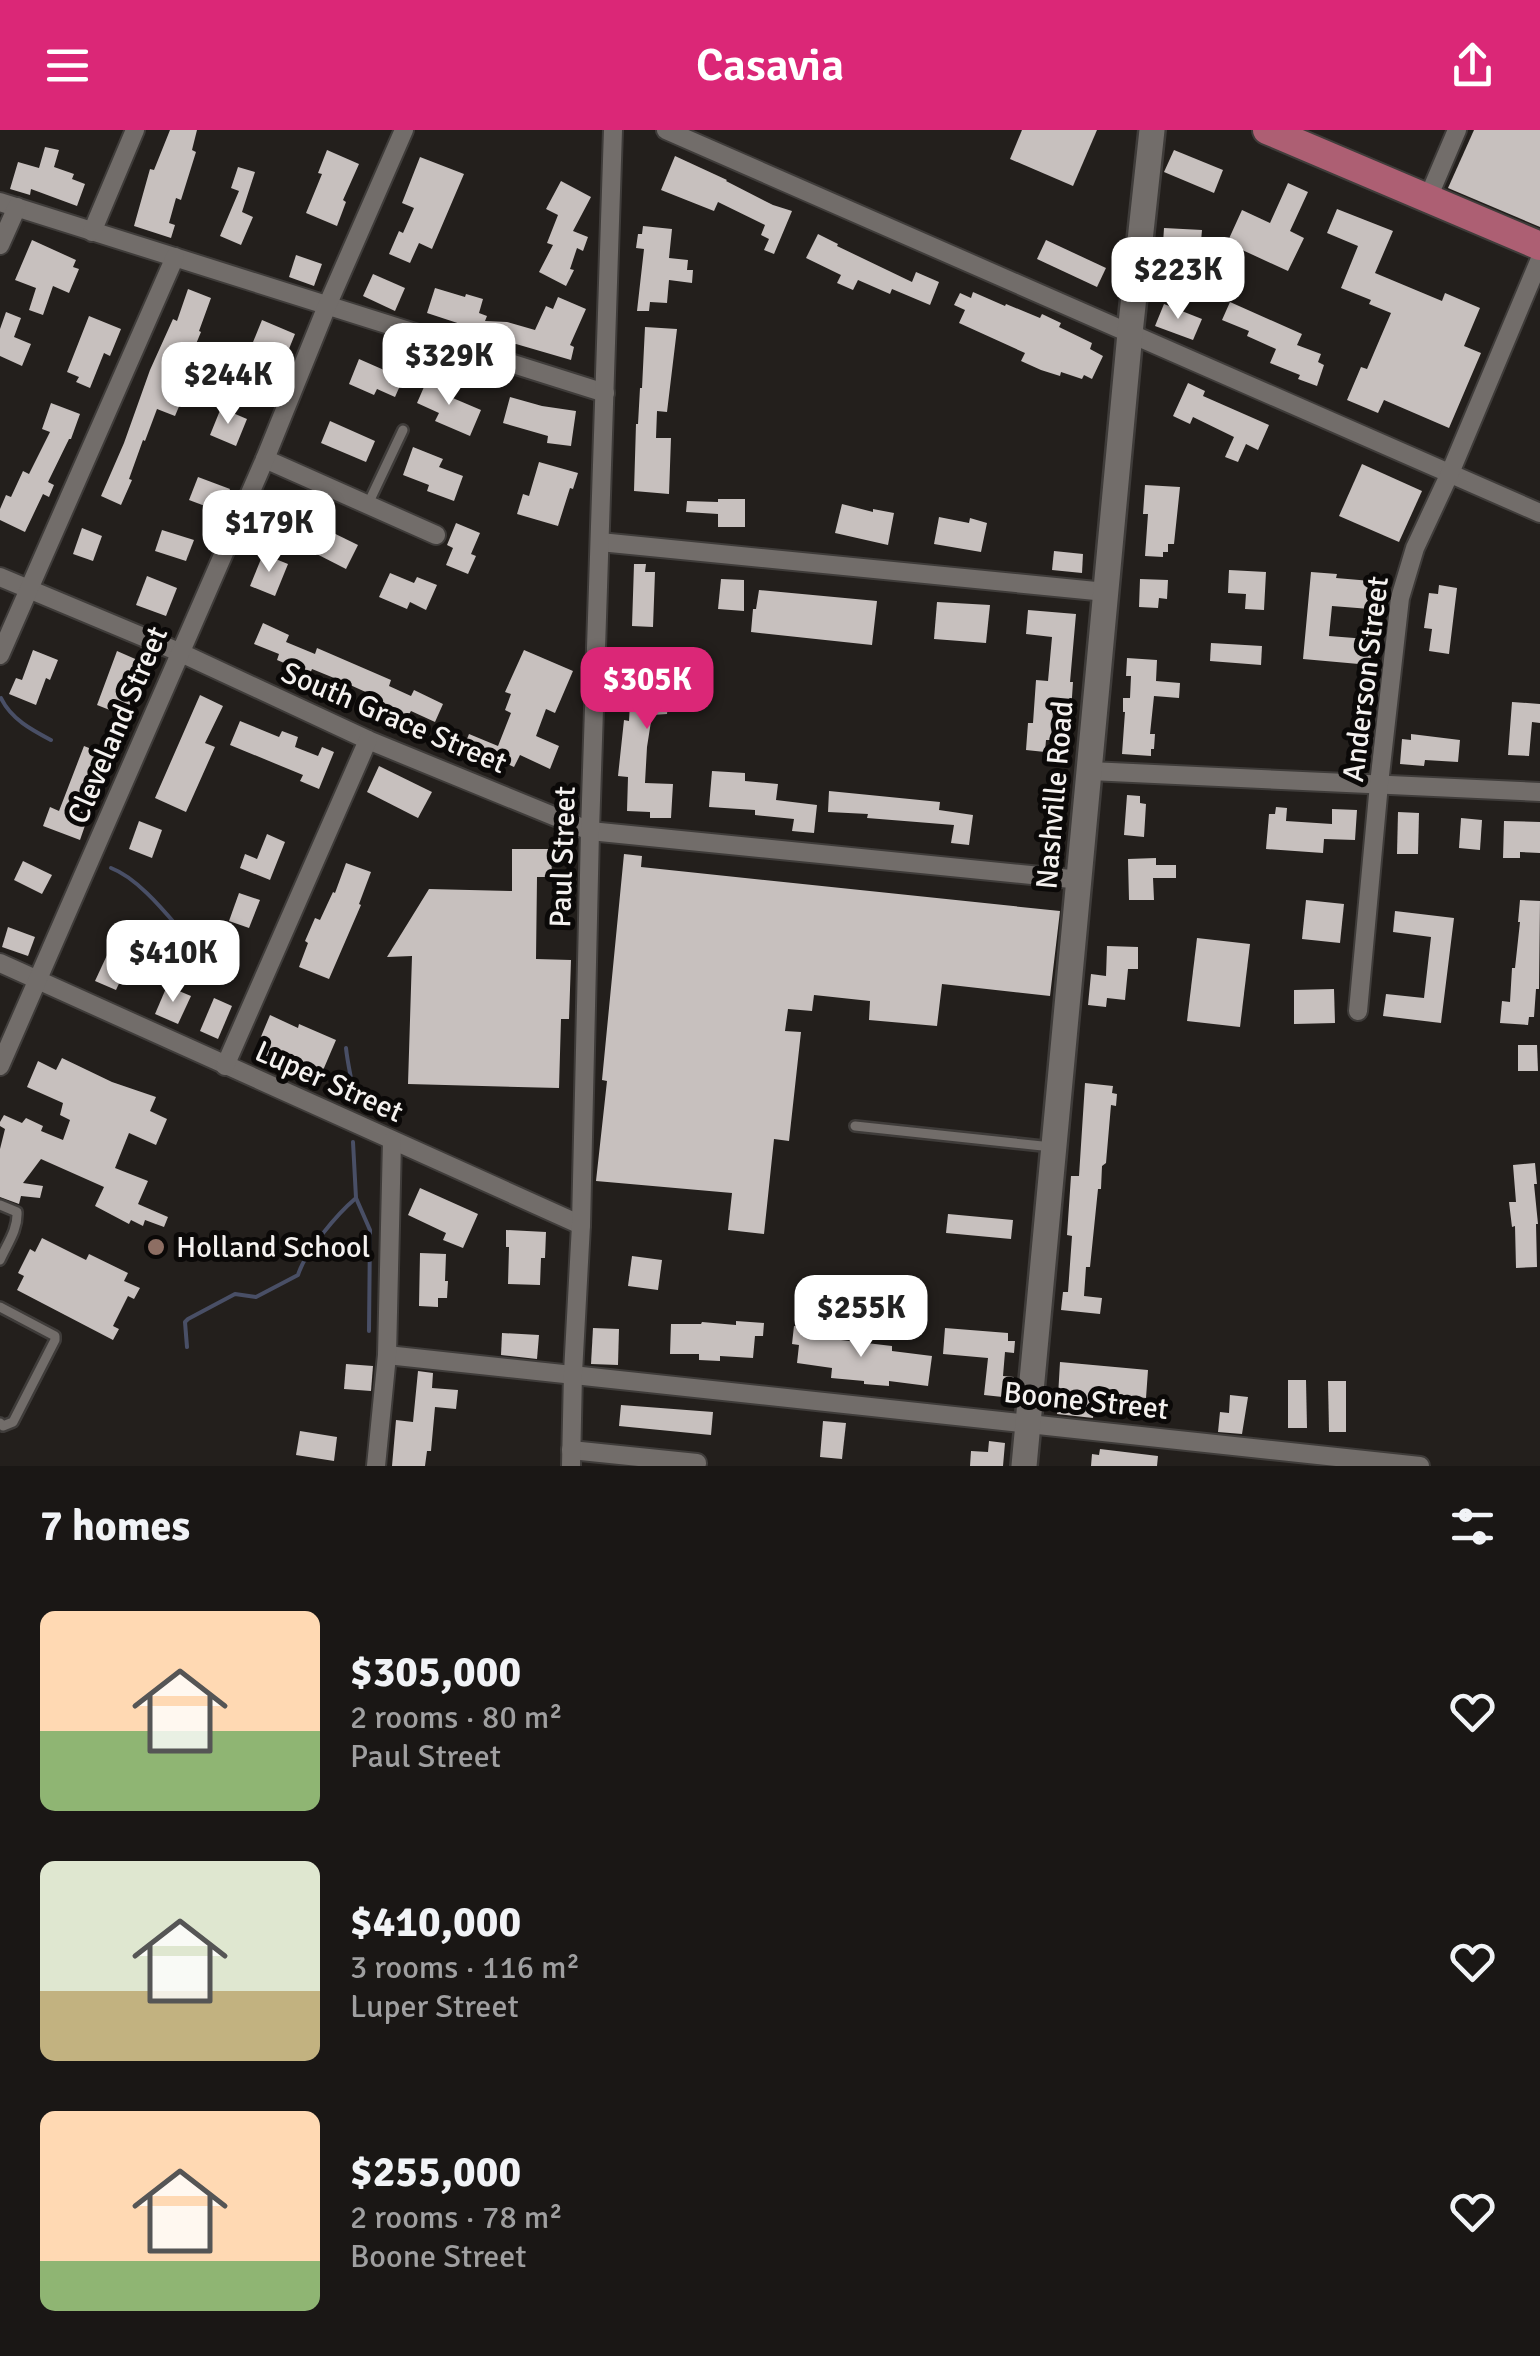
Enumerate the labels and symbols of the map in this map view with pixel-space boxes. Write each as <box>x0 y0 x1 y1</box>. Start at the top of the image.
pin: $223K <box>1108 237 1248 322</box>
pin: $329K <box>379 323 519 408</box>
pin: $244K <box>158 342 298 427</box>
pin: $179K <box>199 490 339 575</box>
street label: Anderson Street <box>1335 574 1397 784</box>
street label: Cleveland Street <box>60 621 176 829</box>
pin: $305K <box>577 647 717 732</box>
street label: South Grace Street <box>276 654 512 782</box>
street label: Nashville Road <box>1028 699 1082 891</box>
street label: Paul Street <box>542 786 584 928</box>
pin: $410K <box>103 920 243 1005</box>
street label: Luper Street <box>249 1033 409 1131</box>
place label: Holland School <box>176 1229 370 1266</box>
marker: Holland School <box>145 1236 167 1258</box>
pin: $255K <box>791 1275 931 1360</box>
street label: Boone Street <box>1002 1374 1170 1428</box>

